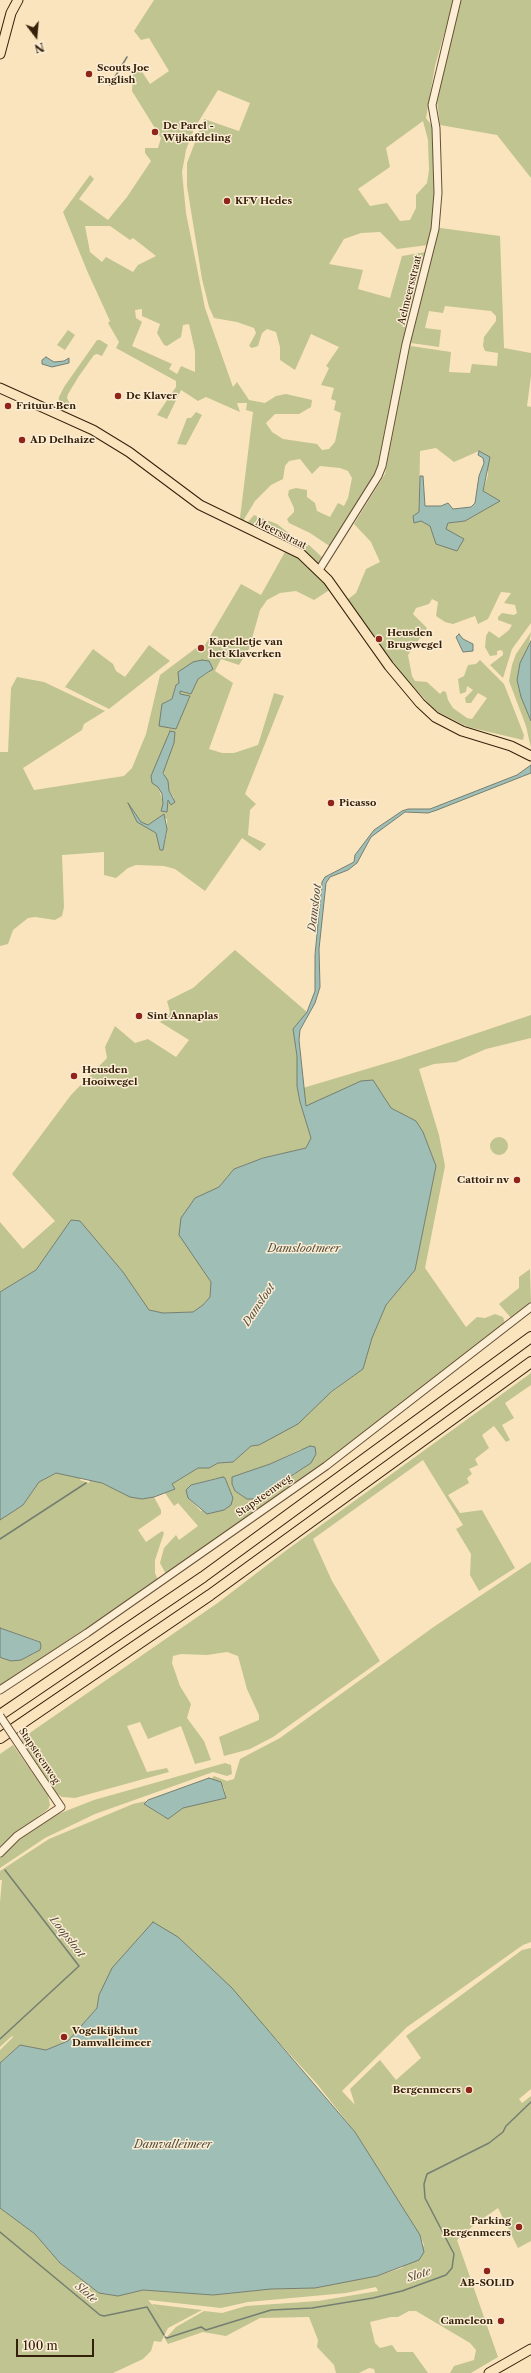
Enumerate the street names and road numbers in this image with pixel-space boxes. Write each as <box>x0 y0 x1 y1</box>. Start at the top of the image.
street label: Aelmeersstraat <box>396 254 424 326</box>
street label: Meersstraat <box>253 516 309 552</box>
street label: Stapsteenweg <box>234 1472 294 1520</box>
street label: Stapsteenweg <box>16 1726 62 1786</box>

